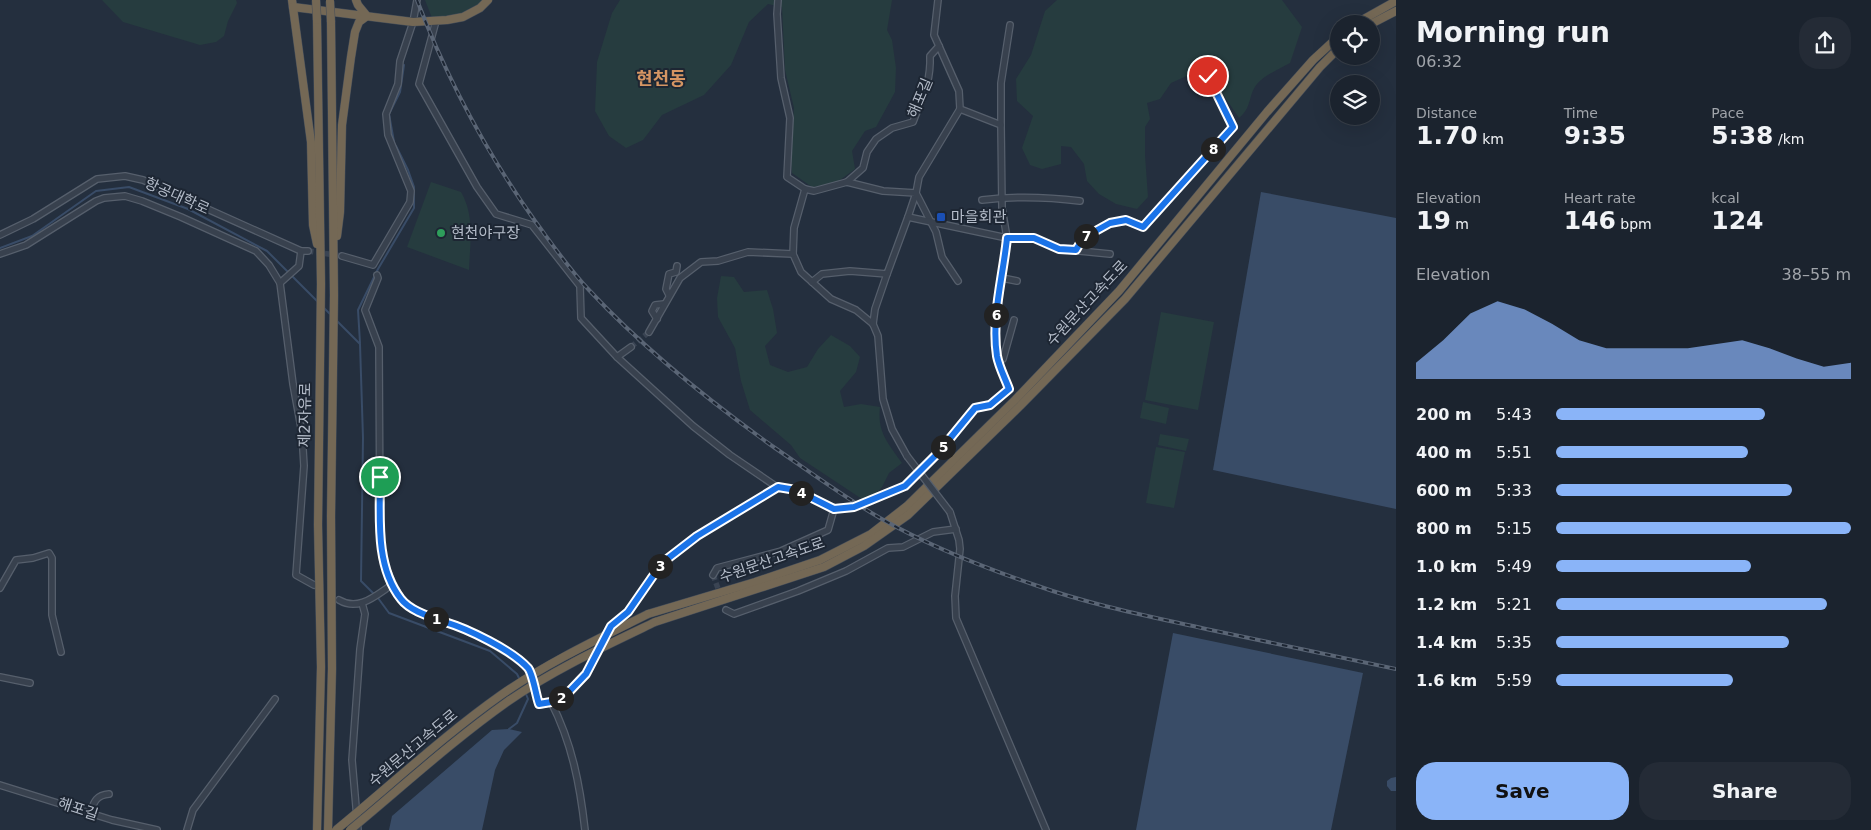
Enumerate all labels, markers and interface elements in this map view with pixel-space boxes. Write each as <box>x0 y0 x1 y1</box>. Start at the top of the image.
map controls <box>1330 15 1380 125</box>
button: locate <box>1330 15 1380 65</box>
text: Morning run <box>1416 16 1610 49</box>
button: share <box>1799 17 1851 69</box>
text: 06:32 <box>1416 52 1462 71</box>
pin <box>1187 55 1229 97</box>
icon: check <box>1194 62 1222 90</box>
district label: 현천동 <box>636 68 686 89</box>
street label: 해포길 <box>904 75 936 121</box>
button: layers <box>1330 75 1380 125</box>
text: Distance <box>1416 105 1477 121</box>
text: Time <box>1564 105 1598 121</box>
text: Pace <box>1711 105 1744 121</box>
text: 1.70 <box>1416 121 1478 150</box>
text: 9:35 <box>1564 121 1626 150</box>
text: 5:38 <box>1711 121 1774 150</box>
text: km <box>1478 131 1504 147</box>
text: /km <box>1774 131 1804 147</box>
pin: 8 <box>1200 136 1226 162</box>
text: 8 <box>1209 141 1218 157</box>
street label: 항공대학로 <box>142 174 212 218</box>
text: Elevation <box>1416 190 1481 206</box>
text: Heart rate <box>1564 190 1636 206</box>
text: kcal <box>1711 190 1740 206</box>
text: 19 <box>1416 206 1451 235</box>
text: 146 <box>1564 206 1616 235</box>
text: 124 <box>1711 206 1764 235</box>
place label: 마을회관 <box>951 208 1006 226</box>
marker: 마을회관 <box>935 211 947 223</box>
text: m <box>1451 216 1469 232</box>
text: bpm <box>1616 216 1652 232</box>
place label: 현천야구장 <box>451 224 520 242</box>
pin: 7 <box>1074 224 1098 248</box>
marker: 현천야구장 <box>435 227 447 239</box>
text: 7 <box>1082 228 1091 244</box>
street label: 수원문산고속도로 <box>1043 256 1131 350</box>
text: Elevation <box>1416 265 1490 284</box>
text: 38–55 m <box>1782 265 1851 284</box>
pin: 6 <box>984 302 1008 328</box>
text: 6 <box>992 307 1001 323</box>
street label: 제2자유로 <box>295 382 315 448</box>
text: 200 m <box>1416 405 1472 424</box>
text: 5:43 <box>1496 405 1532 424</box>
pin: 5 <box>930 434 956 460</box>
text: 5 <box>939 439 948 455</box>
text: 400 m <box>1416 443 1472 462</box>
text: 5:51 <box>1496 443 1532 462</box>
pin <box>359 456 401 498</box>
icon: arrive <box>366 463 394 491</box>
pin: 4 <box>788 480 814 506</box>
text: 600 m <box>1416 481 1472 500</box>
text: 5:33 <box>1496 481 1532 500</box>
text: 4 <box>797 485 806 501</box>
text: 800 m <box>1416 519 1472 538</box>
text: 5:15 <box>1496 519 1532 538</box>
street label: 수원문산고속도로 <box>717 534 827 586</box>
pin: 3 <box>648 554 672 578</box>
text: 1.0 km <box>1416 557 1477 576</box>
text: 5:49 <box>1496 557 1532 576</box>
text: 3 <box>656 558 665 574</box>
text: 1.2 km <box>1416 595 1477 614</box>
text: 5:21 <box>1496 595 1532 614</box>
pin: 1 <box>424 606 448 632</box>
text: 1 <box>432 611 441 627</box>
text: 1.4 km <box>1416 633 1477 652</box>
text: 5:35 <box>1496 633 1532 652</box>
text: 1.6 km <box>1416 671 1477 690</box>
text: 5:59 <box>1496 671 1532 690</box>
pin: 2 <box>548 686 574 710</box>
text: 2 <box>557 690 566 706</box>
street label: 수원문산고속도로 <box>365 706 461 790</box>
button: Save <box>1416 762 1629 820</box>
button: Share <box>1639 762 1851 820</box>
street label: 해포길 <box>56 794 100 824</box>

